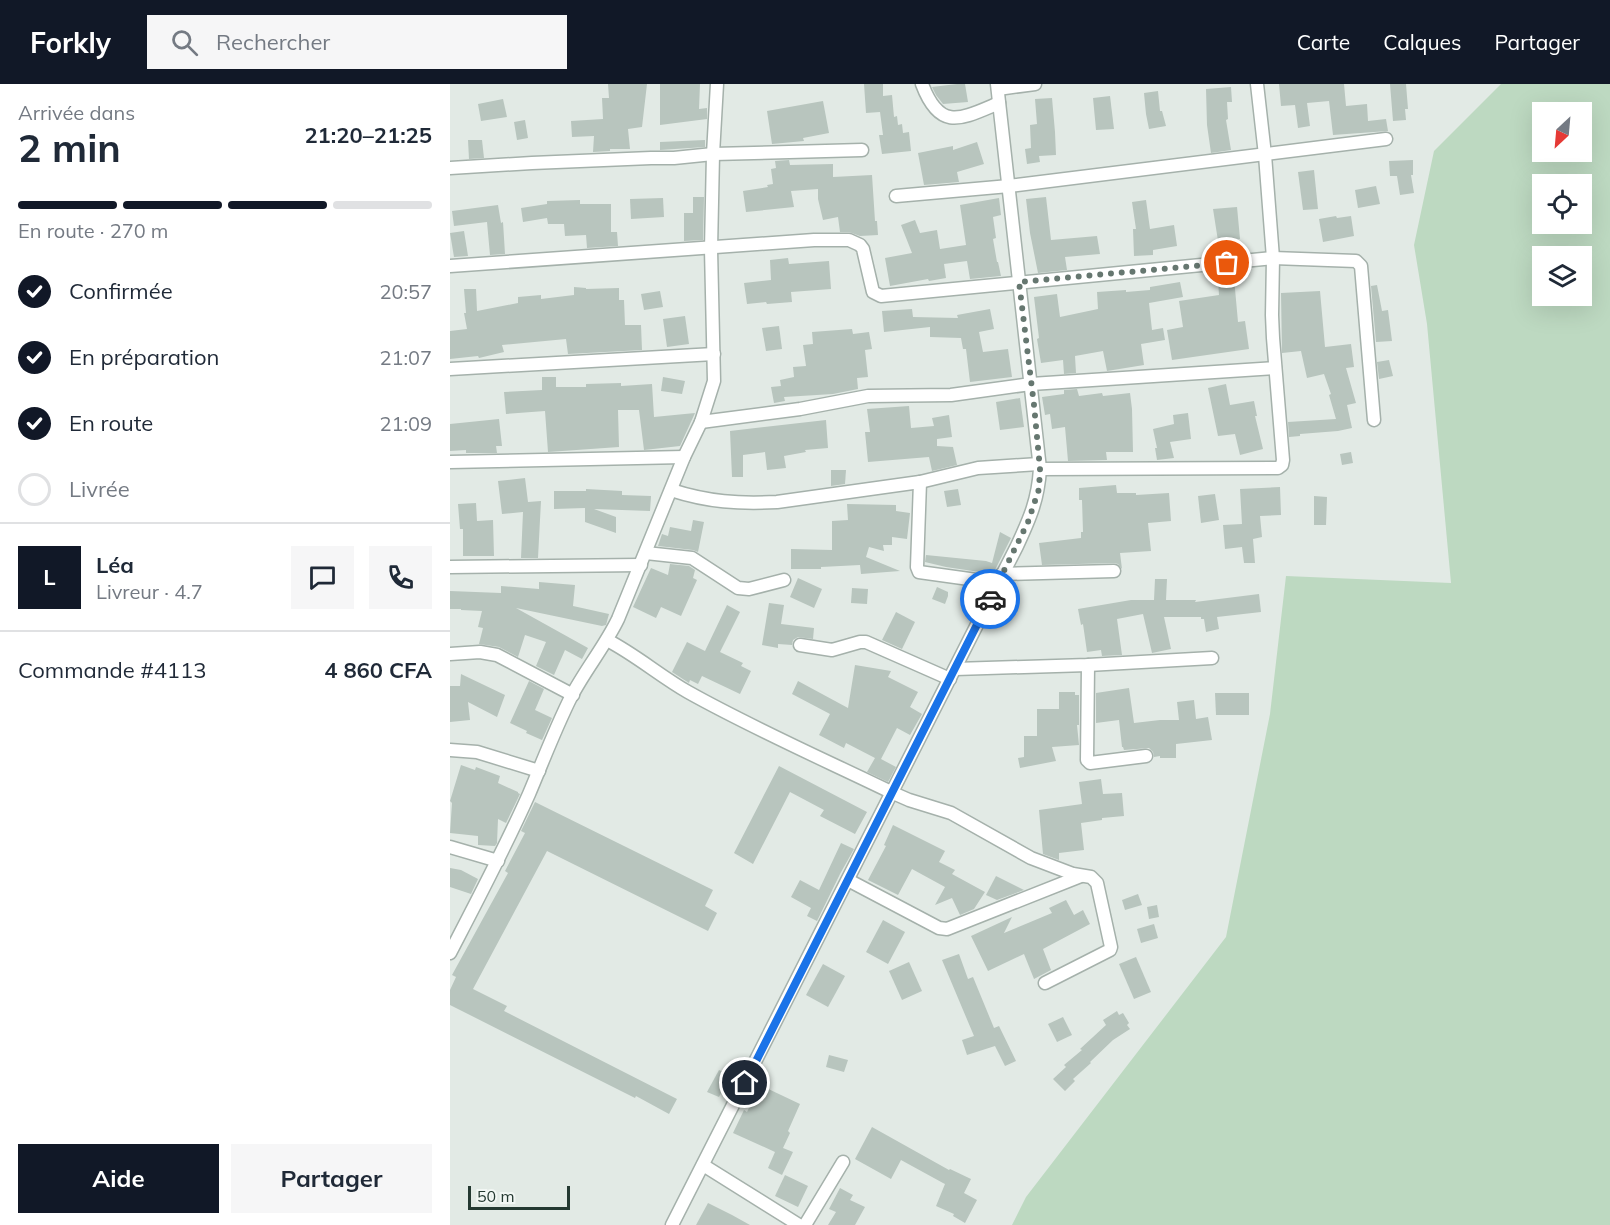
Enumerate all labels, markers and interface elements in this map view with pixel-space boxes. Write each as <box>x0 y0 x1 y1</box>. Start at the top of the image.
search box <box>147 15 567 69</box>
text: Forkly <box>30 25 111 60</box>
icon: search <box>168 26 201 59</box>
text: Rechercher <box>216 28 330 56</box>
text: Carte <box>1297 29 1350 55</box>
text: Calques <box>1383 29 1461 55</box>
text: Partager <box>1494 29 1580 55</box>
text: Arrivée dans <box>18 100 135 125</box>
north arrow <box>1532 102 1592 162</box>
map controls <box>1532 102 1592 306</box>
text: 21:20–21:25 <box>304 121 432 149</box>
text: 2 min <box>18 123 121 172</box>
button: locate <box>1532 174 1592 234</box>
text: En route · 270 m <box>18 218 168 243</box>
pin <box>1201 237 1252 288</box>
icon: bag <box>1210 246 1243 279</box>
button: layers <box>1532 246 1592 306</box>
icon: check <box>18 275 51 308</box>
text: Confirmée <box>69 277 173 305</box>
text: 20:57 <box>379 279 432 304</box>
icon: check <box>18 341 51 374</box>
text: En préparation <box>69 343 219 371</box>
text: 21:07 <box>379 345 432 370</box>
icon: check <box>18 407 51 440</box>
text: En route <box>69 409 153 437</box>
text: 21:09 <box>379 411 432 436</box>
text: Livrée <box>69 475 130 503</box>
button: chat <box>291 546 354 609</box>
button: phone <box>369 546 432 609</box>
text: Léa <box>96 551 134 579</box>
text: L <box>43 563 56 591</box>
courier <box>960 569 1020 629</box>
text: Livreur · 4.7 <box>96 579 203 604</box>
icon: car <box>974 583 1007 616</box>
text: Commande #4113 <box>18 656 206 684</box>
text: 4 860 CFA <box>324 656 432 684</box>
pin <box>719 1057 770 1108</box>
icon: home <box>728 1066 761 1099</box>
button: Aide <box>18 1144 219 1213</box>
button: Partager <box>231 1144 432 1213</box>
scale bar <box>468 1183 570 1210</box>
text: 50 m <box>477 1186 514 1206</box>

